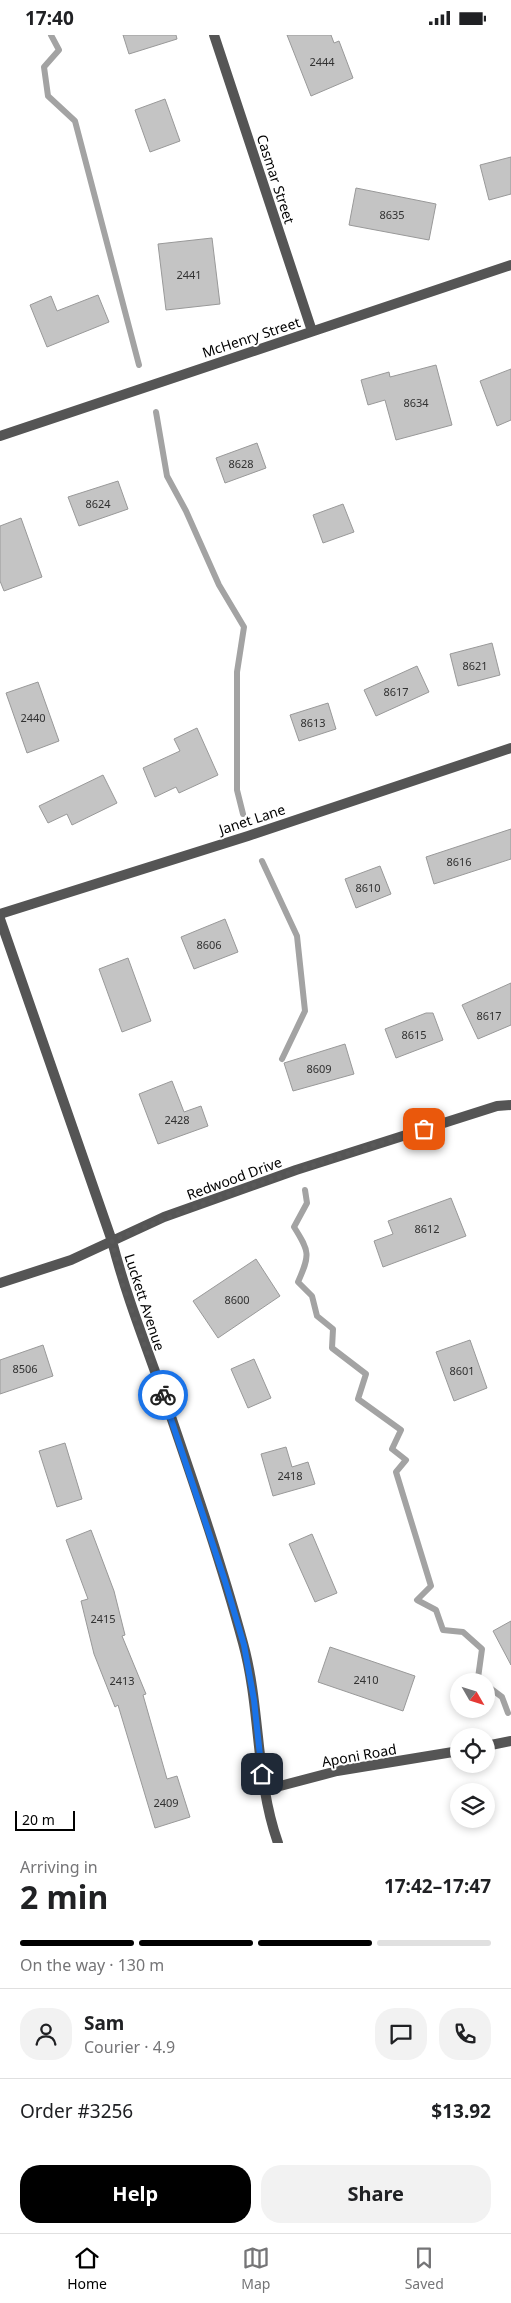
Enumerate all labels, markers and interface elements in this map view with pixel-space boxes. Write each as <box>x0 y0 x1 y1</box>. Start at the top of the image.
text: 17:40 <box>25 5 74 31</box>
house number: 2444 <box>309 54 335 69</box>
street label: Casmar Street <box>253 132 299 226</box>
house number: 8635 <box>379 207 405 222</box>
house number: 2441 <box>176 267 202 282</box>
street label: McHenry Street <box>200 312 302 362</box>
house number: 8634 <box>403 395 429 410</box>
house number: 8628 <box>228 456 254 471</box>
house number: 8624 <box>85 496 111 511</box>
house number: 8621 <box>462 658 488 673</box>
house number: 8617 <box>383 684 409 699</box>
house number: 2440 <box>20 710 46 725</box>
house number: 8613 <box>300 715 326 730</box>
street label: Janet Lane <box>215 799 288 839</box>
house number: 8616 <box>446 854 472 869</box>
house number: 8610 <box>355 880 381 895</box>
house number: 8606 <box>196 937 222 952</box>
house number: 8617 <box>476 1008 502 1023</box>
house number: 8615 <box>401 1027 427 1042</box>
house number: 8609 <box>306 1061 332 1076</box>
pin <box>403 1108 445 1150</box>
house number: 2428 <box>164 1112 190 1127</box>
icon: bag <box>410 1115 438 1143</box>
street label: Redwood Drive <box>184 1152 284 1204</box>
house number: 8612 <box>414 1221 440 1236</box>
street label: Luckett Avenue <box>120 1251 170 1353</box>
house number: 8600 <box>224 1292 250 1307</box>
house number: 8506 <box>12 1361 38 1376</box>
house number: 8601 <box>449 1363 475 1378</box>
courier <box>138 1370 188 1420</box>
icon: bike <box>149 1381 177 1409</box>
house number: 2418 <box>277 1468 303 1483</box>
house number: 2415 <box>90 1611 116 1626</box>
house number: 2410 <box>353 1672 379 1687</box>
house number: 2413 <box>109 1673 135 1688</box>
north arrow <box>450 1673 495 1717</box>
map controls <box>450 1673 495 1828</box>
button: locate <box>450 1728 495 1773</box>
street label: Aponi Road <box>320 1739 398 1771</box>
pin <box>241 1753 283 1795</box>
icon: home <box>248 1760 276 1788</box>
button: layers <box>450 1783 495 1828</box>
house number: 2409 <box>153 1795 179 1810</box>
scale bar <box>15 1808 75 1831</box>
text: 20 m <box>22 1810 55 1829</box>
text: Arriving in <box>20 1856 98 1878</box>
text: 17:42–17:47 <box>384 1873 491 1899</box>
text: 2 min <box>20 1875 108 1918</box>
text: On the way · 130 m <box>20 1954 164 1976</box>
button: person <box>20 2008 72 2060</box>
button: chat <box>375 2008 427 2060</box>
button: phone <box>439 2008 491 2060</box>
text: Sam <box>84 2010 124 2036</box>
text: Courier · 4.9 <box>84 2036 175 2058</box>
text: Order #3256 <box>20 2098 133 2124</box>
text: $13.92 <box>431 2098 491 2124</box>
button: Help <box>20 2165 251 2223</box>
button: Share <box>261 2165 491 2223</box>
tab: Home <box>67 2244 107 2293</box>
tab: Map <box>241 2244 270 2293</box>
tab: Saved <box>405 2244 444 2293</box>

